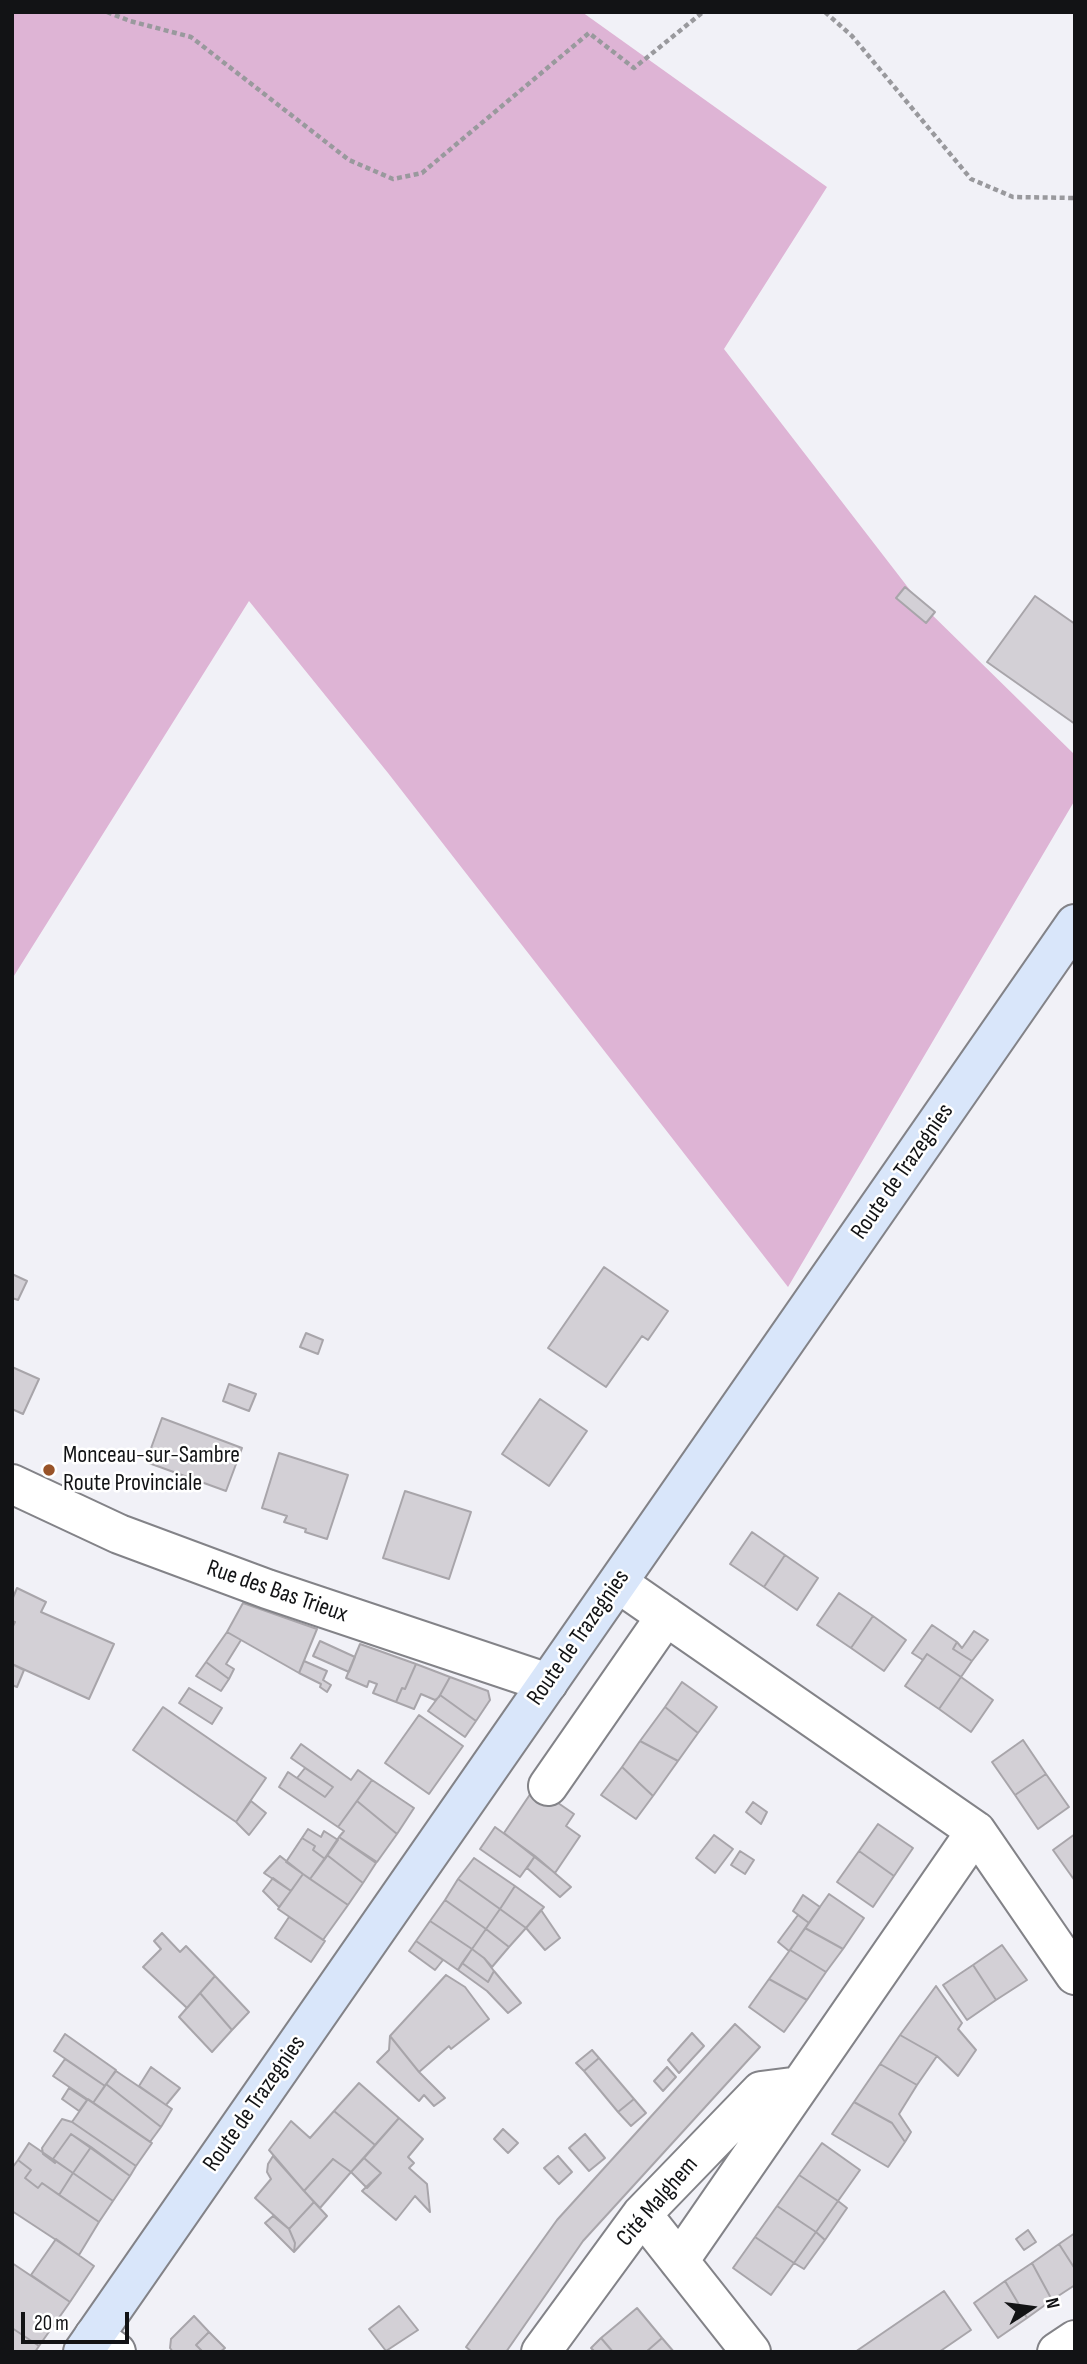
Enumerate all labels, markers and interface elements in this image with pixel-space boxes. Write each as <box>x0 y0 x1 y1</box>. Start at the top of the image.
street label: Route de Trazegnies <box>846 1099 960 1245</box>
place label: Monceau-sur-Sambre Route Provinciale <box>63 1442 240 1498</box>
marker: Monceau-sur-Sambre Route Provinciale <box>41 1462 57 1478</box>
street label: Rue des Bas Trieux <box>203 1554 351 1630</box>
street label: Route de Trazegnies <box>522 1565 636 1711</box>
street label: Route de Trazegnies <box>198 2031 312 2177</box>
street label: Cité Malghem <box>611 2151 705 2253</box>
north arrow <box>996 2273 1066 2343</box>
text: N <box>1040 2296 1064 2311</box>
scale bar <box>24 2298 133 2342</box>
text: 20 m <box>34 2311 69 2336</box>

